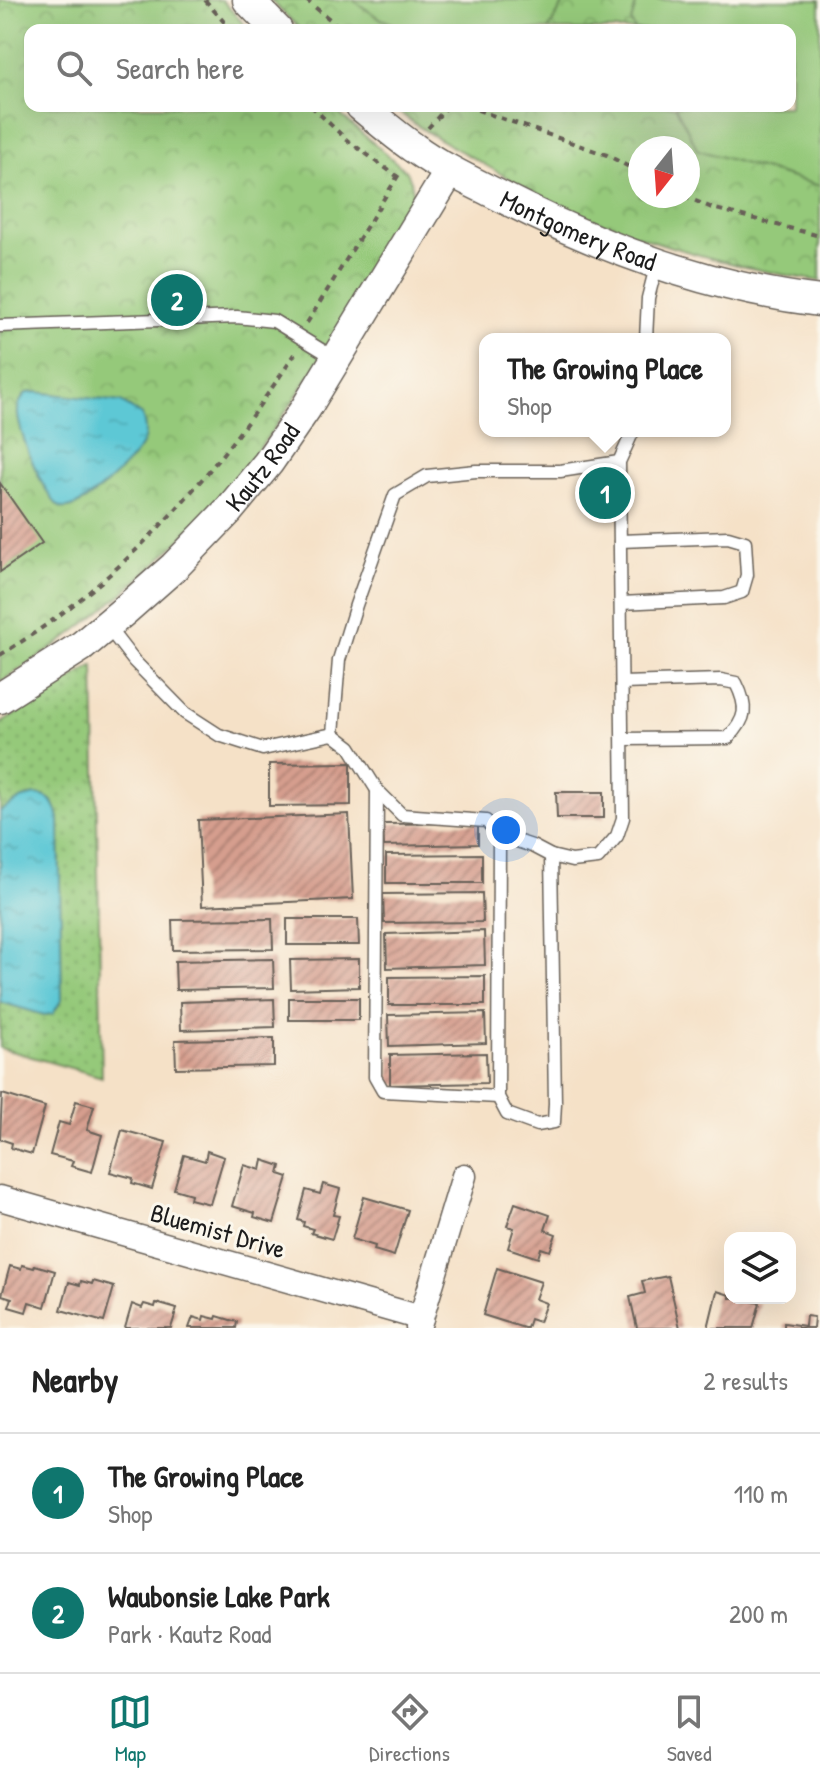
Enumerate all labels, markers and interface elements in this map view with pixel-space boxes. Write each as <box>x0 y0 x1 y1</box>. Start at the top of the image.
search box <box>24 24 796 112</box>
icon: search <box>52 46 96 90</box>
text: Search here <box>116 48 244 88</box>
north arrow <box>628 136 700 208</box>
street label: Montgomery Road <box>495 181 661 279</box>
pin: 2 <box>151 270 203 330</box>
popup <box>479 333 731 437</box>
text: The Growing Place <box>507 348 703 388</box>
text: Shop <box>507 388 552 423</box>
street label: Kautz Road <box>217 416 307 519</box>
pin: 1 <box>579 463 631 523</box>
your location <box>486 810 526 850</box>
street label: Bluemist Drive <box>147 1195 289 1266</box>
map controls <box>724 1232 796 1304</box>
button: layers <box>724 1232 796 1304</box>
text: Nearby <box>32 1357 118 1403</box>
text: 2 results <box>703 1363 788 1398</box>
text: The Growing Place <box>108 1456 304 1496</box>
text: 1 <box>53 1476 63 1511</box>
text: 110 m <box>734 1476 788 1511</box>
text: Shop <box>108 1496 152 1531</box>
text: Waubonsie Lake Park <box>108 1576 330 1616</box>
text: 2 <box>52 1596 64 1631</box>
text: 200 m <box>729 1596 788 1631</box>
text: Park · Kautz Road <box>108 1616 272 1651</box>
tab: Map <box>108 1690 152 1768</box>
tab: Directions <box>369 1690 450 1768</box>
tab: Saved <box>667 1690 712 1768</box>

